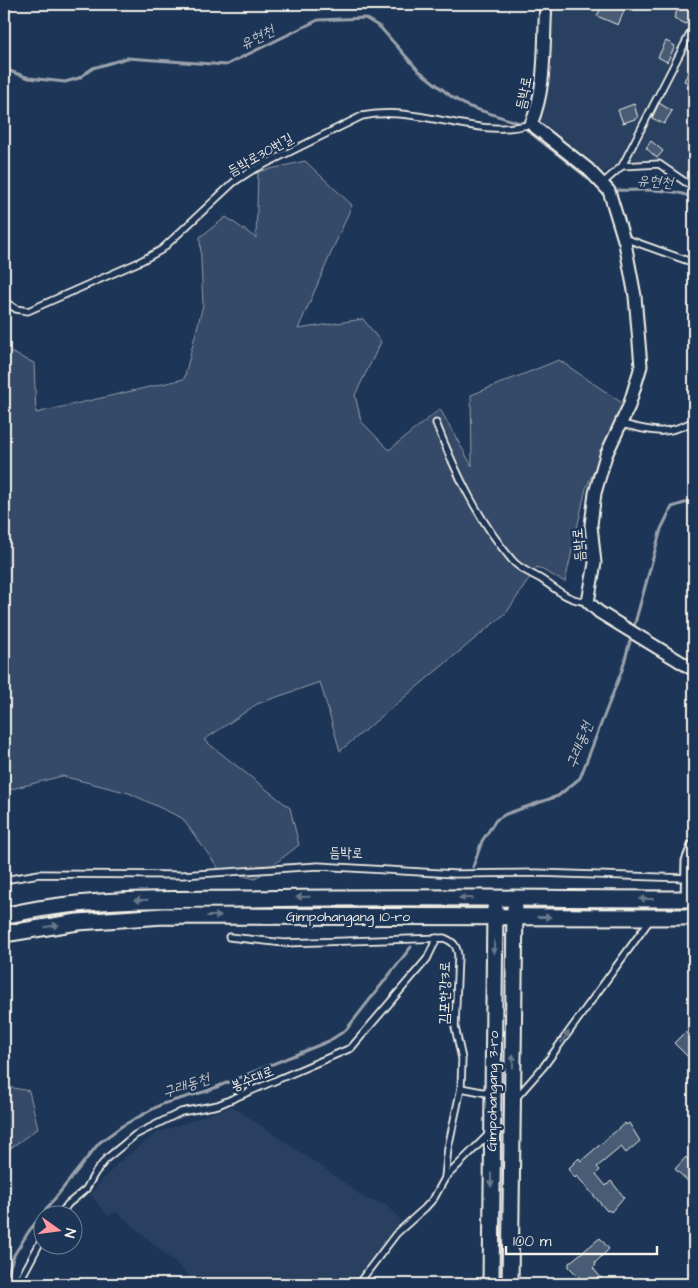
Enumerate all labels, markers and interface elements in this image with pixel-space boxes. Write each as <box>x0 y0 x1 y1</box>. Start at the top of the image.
water label: 유현천 <box>236 19 280 55</box>
street label: 듬박로 <box>511 75 537 112</box>
street label: 듬박로30번길 <box>224 128 298 181</box>
water label: 유현천 <box>636 170 676 193</box>
street label: 듬박로 <box>568 527 590 562</box>
water label: 구래동천 <box>561 717 599 771</box>
street label: 듬박로 <box>329 842 363 864</box>
one-way arrow <box>295 894 311 902</box>
one-way arrow <box>457 894 473 902</box>
one-way arrow <box>637 895 653 903</box>
one-way arrow <box>132 897 148 905</box>
street label: Gimpohangang 10-ro <box>286 907 410 927</box>
one-way arrow <box>206 912 222 920</box>
one-way arrow <box>536 913 552 921</box>
one-way arrow <box>44 922 60 930</box>
one-way arrow <box>490 940 498 956</box>
street label: 김포한강3로 <box>434 961 456 1025</box>
street label: Gimpohangang 3-ro <box>482 1030 504 1152</box>
one-way arrow <box>560 1031 571 1044</box>
one-way arrow <box>509 1052 517 1068</box>
street label: 봉수대로 <box>228 1061 277 1097</box>
water label: 구래동천 <box>160 1067 214 1103</box>
one-way arrow <box>487 1172 495 1188</box>
north arrow <box>32 1206 82 1256</box>
scale bar <box>506 1223 657 1255</box>
text: N <box>59 1226 80 1240</box>
text: 100 m <box>513 1231 552 1252</box>

